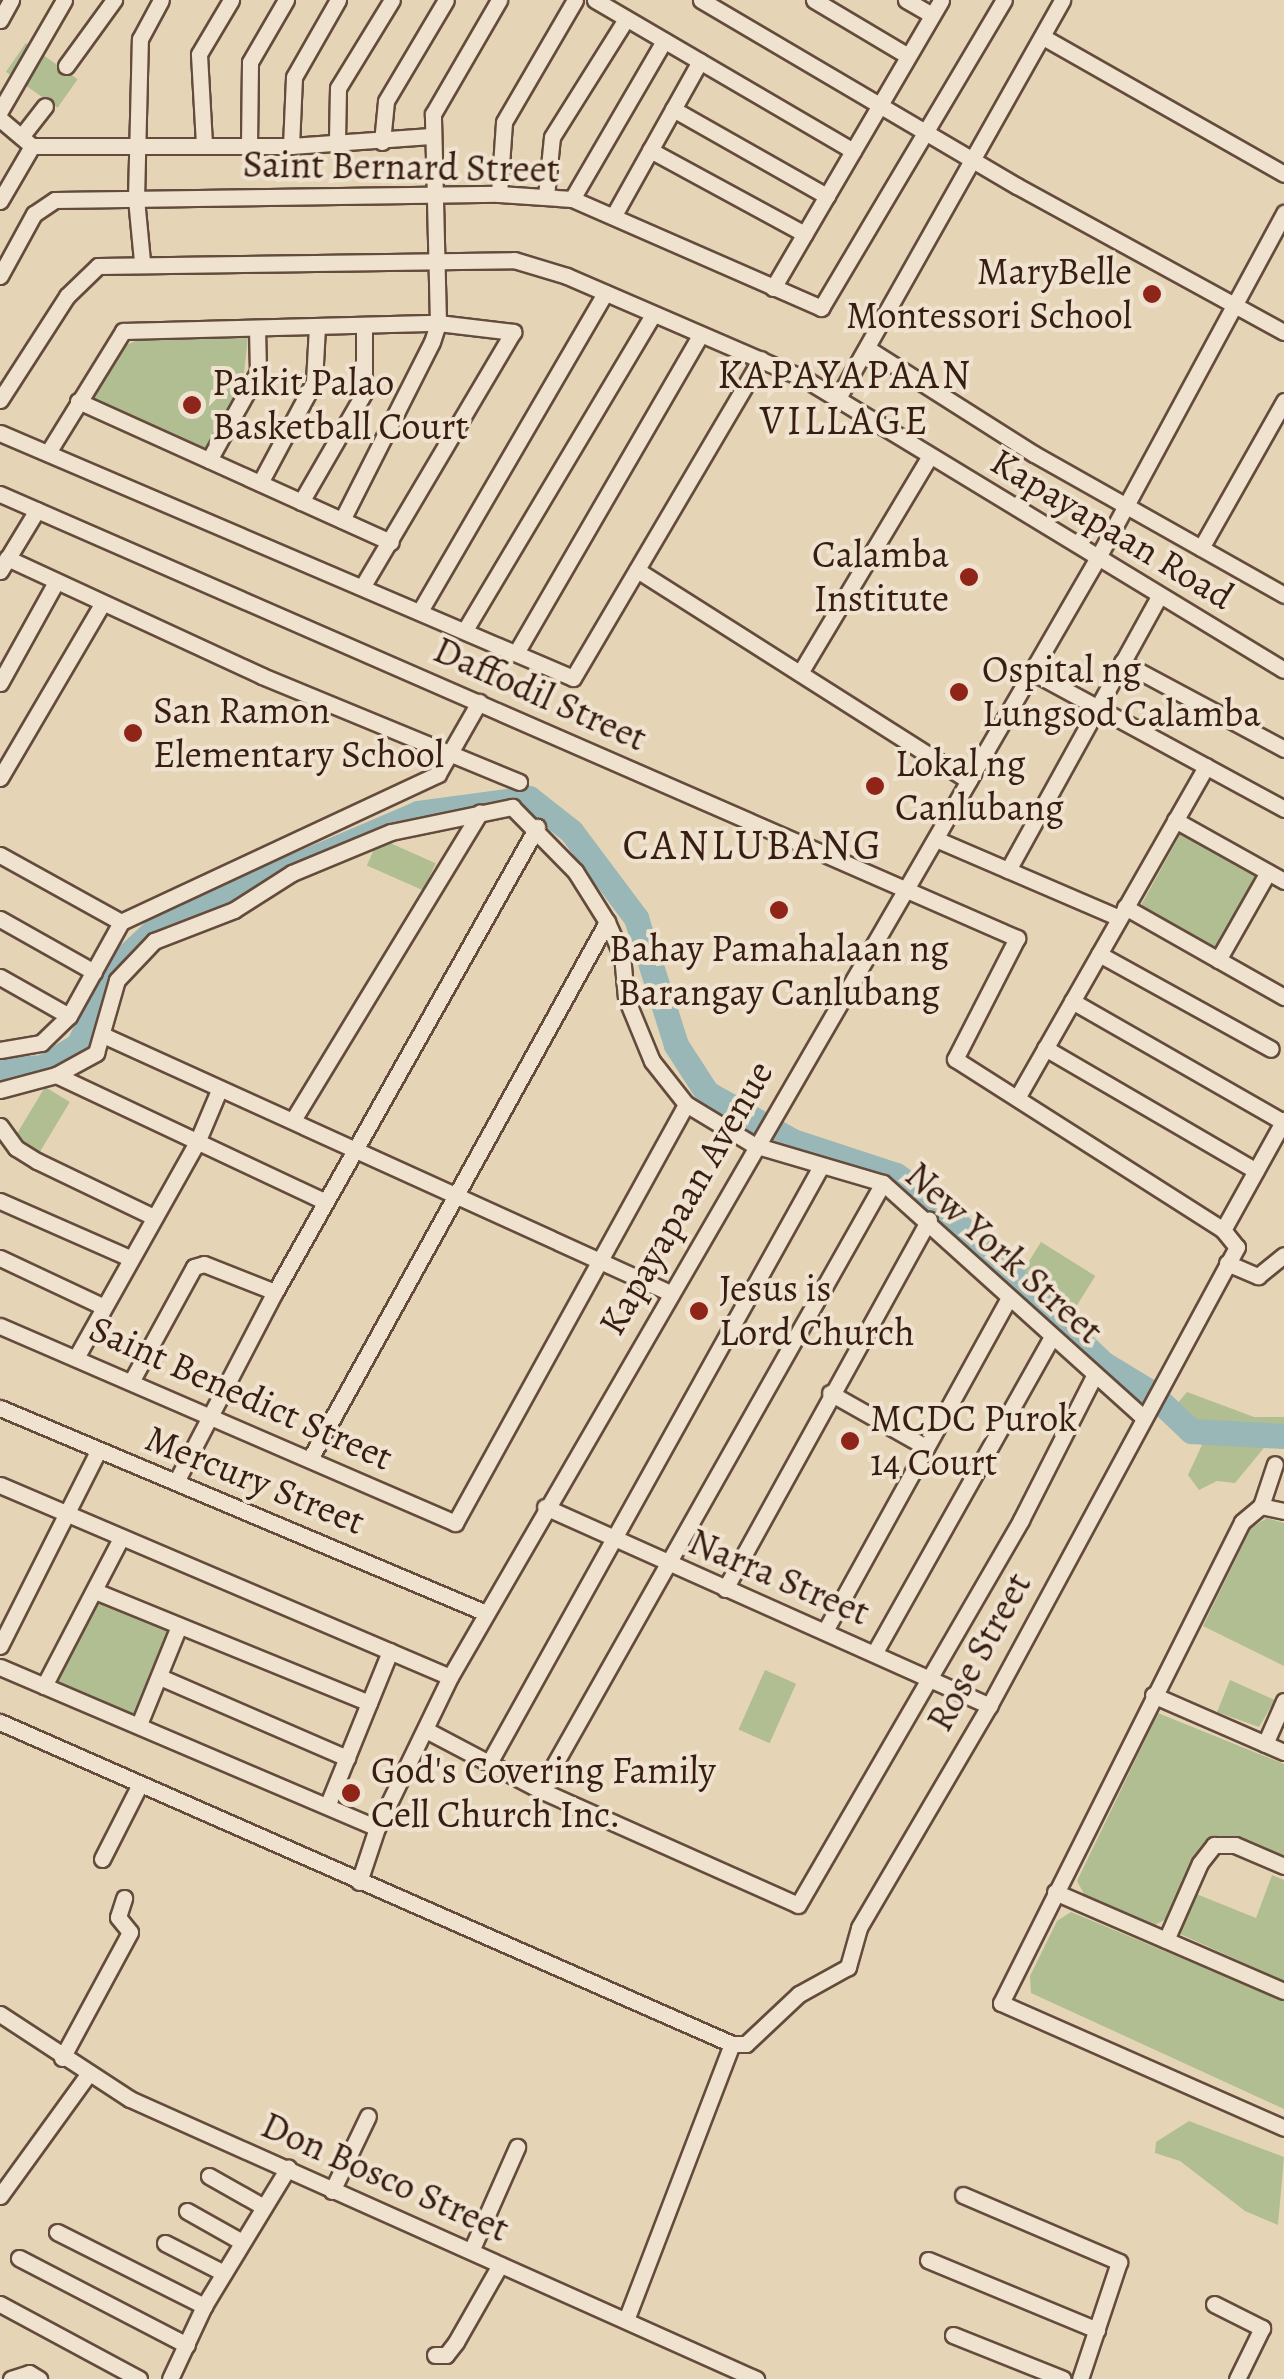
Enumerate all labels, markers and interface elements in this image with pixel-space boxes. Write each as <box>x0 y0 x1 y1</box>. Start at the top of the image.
street label: Saint Bernard Street <box>242 141 560 193</box>
place label: MaryBelle Montessori School <box>846 249 1132 338</box>
marker: MaryBelle Montessori School <box>1141 283 1163 305</box>
district label: KAPAYAPAAN VILLAGE <box>717 351 973 445</box>
place label: Paikit Palao Basketball Court <box>212 360 468 449</box>
marker: Paikit Palao Basketball Court <box>181 394 203 416</box>
street label: Kapayapaan Road <box>982 439 1242 619</box>
place label: Calamba Institute <box>812 532 949 622</box>
marker: Calamba Institute <box>958 566 980 588</box>
street label: Daffodil Street <box>427 627 653 761</box>
place label: Ospital ng Lungsod Calamba <box>982 647 1261 736</box>
marker: Ospital ng Lungsod Calamba <box>946 679 972 705</box>
place label: San Ramon Elementary School <box>153 688 444 778</box>
marker: San Ramon Elementary School <box>122 722 144 744</box>
place label: Lokal ng Canlubang <box>895 741 1064 831</box>
marker: Lokal ng Canlubang <box>864 775 886 797</box>
district label: CANLUBANG <box>622 820 884 870</box>
marker: Bahay Pamahalaan ng Barangay Canlubang <box>768 899 790 921</box>
place label: Bahay Pamahalaan ng Barangay Canlubang <box>609 926 949 1016</box>
street label: Kapayapaan Avenue <box>589 1053 783 1343</box>
street label: New York Street <box>896 1152 1112 1354</box>
place label: Jesus is Lord Church <box>719 1266 915 1356</box>
marker: Jesus is Lord Church <box>688 1300 710 1322</box>
street label: Saint Benedict Street <box>83 1306 399 1480</box>
place label: MCDC Purok 14 Court <box>870 1396 1077 1486</box>
street label: Mercury Street <box>139 1415 371 1545</box>
marker: MCDC Purok 14 Court <box>839 1430 861 1452</box>
street label: Narra Street <box>682 1519 876 1635</box>
street label: Rose Street <box>917 1565 1041 1739</box>
place label: God's Covering Family Cell Church Inc. <box>371 1748 716 1838</box>
marker: God's Covering Family Cell Church Inc. <box>340 1782 362 1804</box>
street label: Don Bosco Street <box>254 2102 516 2252</box>

